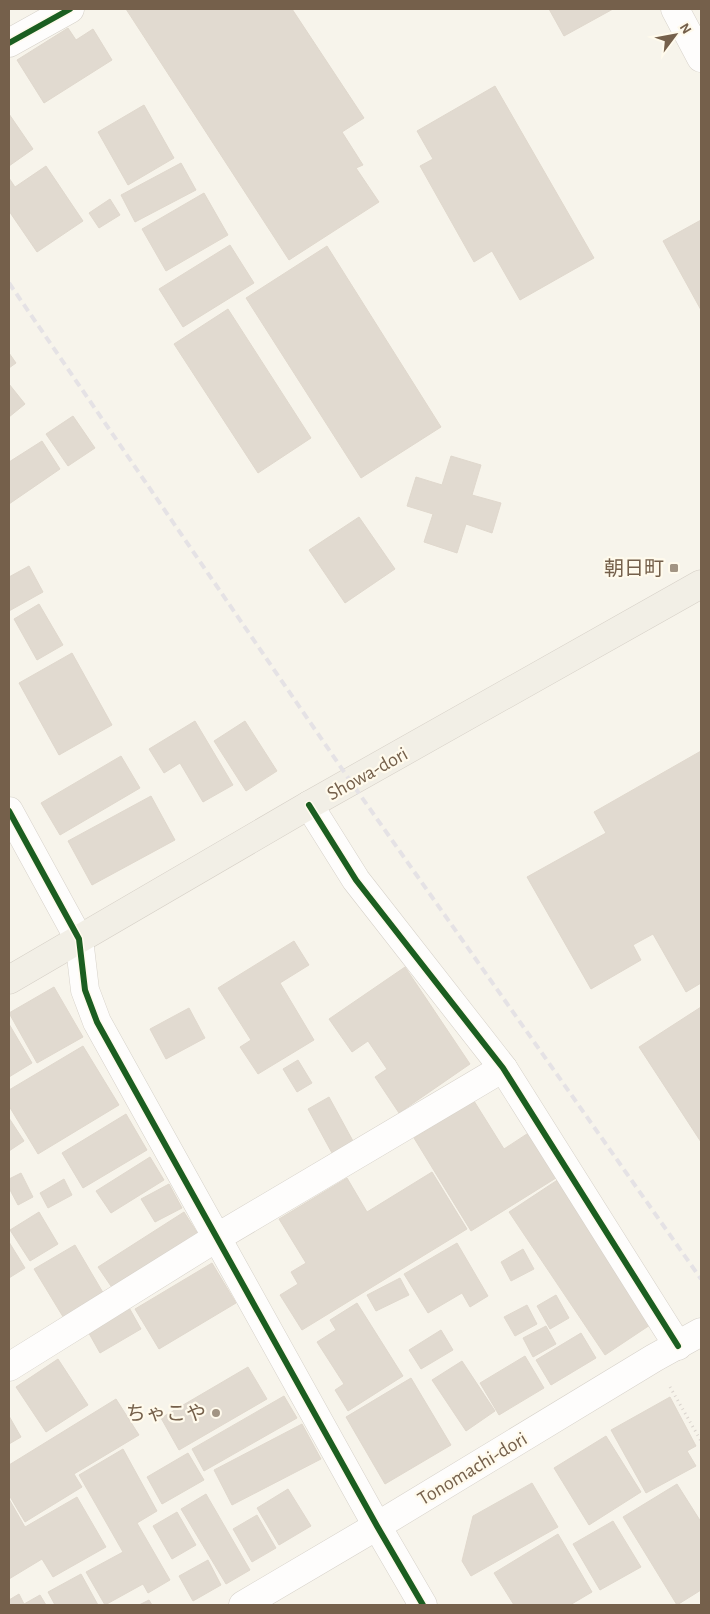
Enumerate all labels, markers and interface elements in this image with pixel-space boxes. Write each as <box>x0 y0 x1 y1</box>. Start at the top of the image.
north arrow <box>650 10 700 60</box>
text: N <box>677 21 694 36</box>
place label: 朝日町 <box>604 558 664 579</box>
marker: 朝日町 <box>668 562 680 574</box>
street label: Showa-dori <box>324 744 411 804</box>
place label: ちゃこや <box>126 1403 206 1424</box>
marker: ちゃこや <box>210 1407 222 1419</box>
street label: Tonomachi-dori <box>414 1428 531 1509</box>

